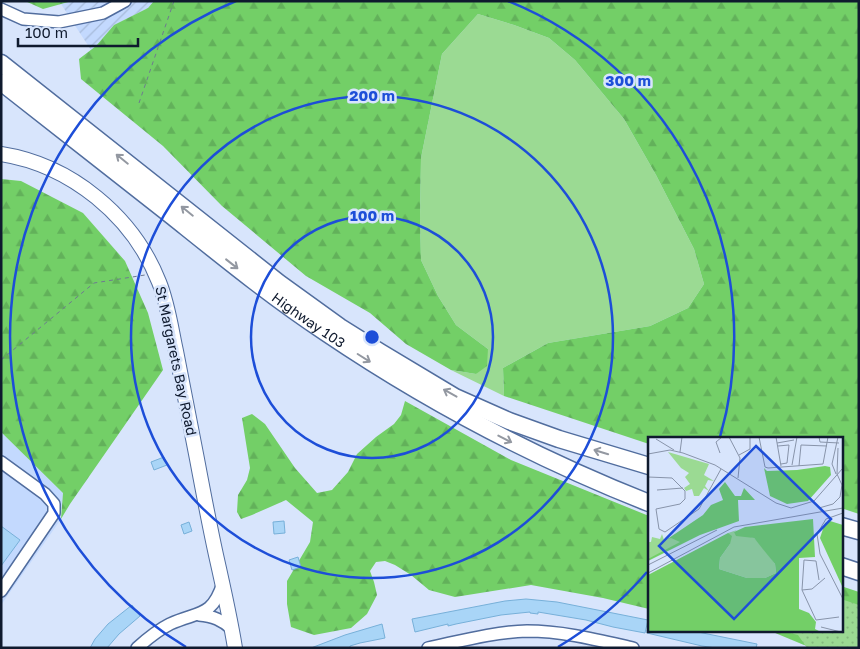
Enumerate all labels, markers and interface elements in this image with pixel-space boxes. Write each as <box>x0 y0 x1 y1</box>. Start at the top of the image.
scale bar <box>18 15 138 47</box>
text: 100 m <box>25 23 68 41</box>
text: 300 m <box>605 71 651 89</box>
text: 200 m <box>349 86 395 104</box>
one-way arrow <box>116 153 129 164</box>
one-way arrow <box>181 206 194 217</box>
text: 100 m <box>350 206 394 224</box>
one-way arrow <box>225 258 238 269</box>
street label: St Margarets Bay Road <box>152 285 201 437</box>
street label: Highway 103 <box>269 289 349 351</box>
centre of rings <box>363 328 381 346</box>
one-way arrow <box>357 353 371 363</box>
one-way arrow <box>443 388 457 398</box>
one-way arrow <box>497 435 512 444</box>
inset map <box>648 437 842 632</box>
one-way arrow <box>593 447 609 457</box>

